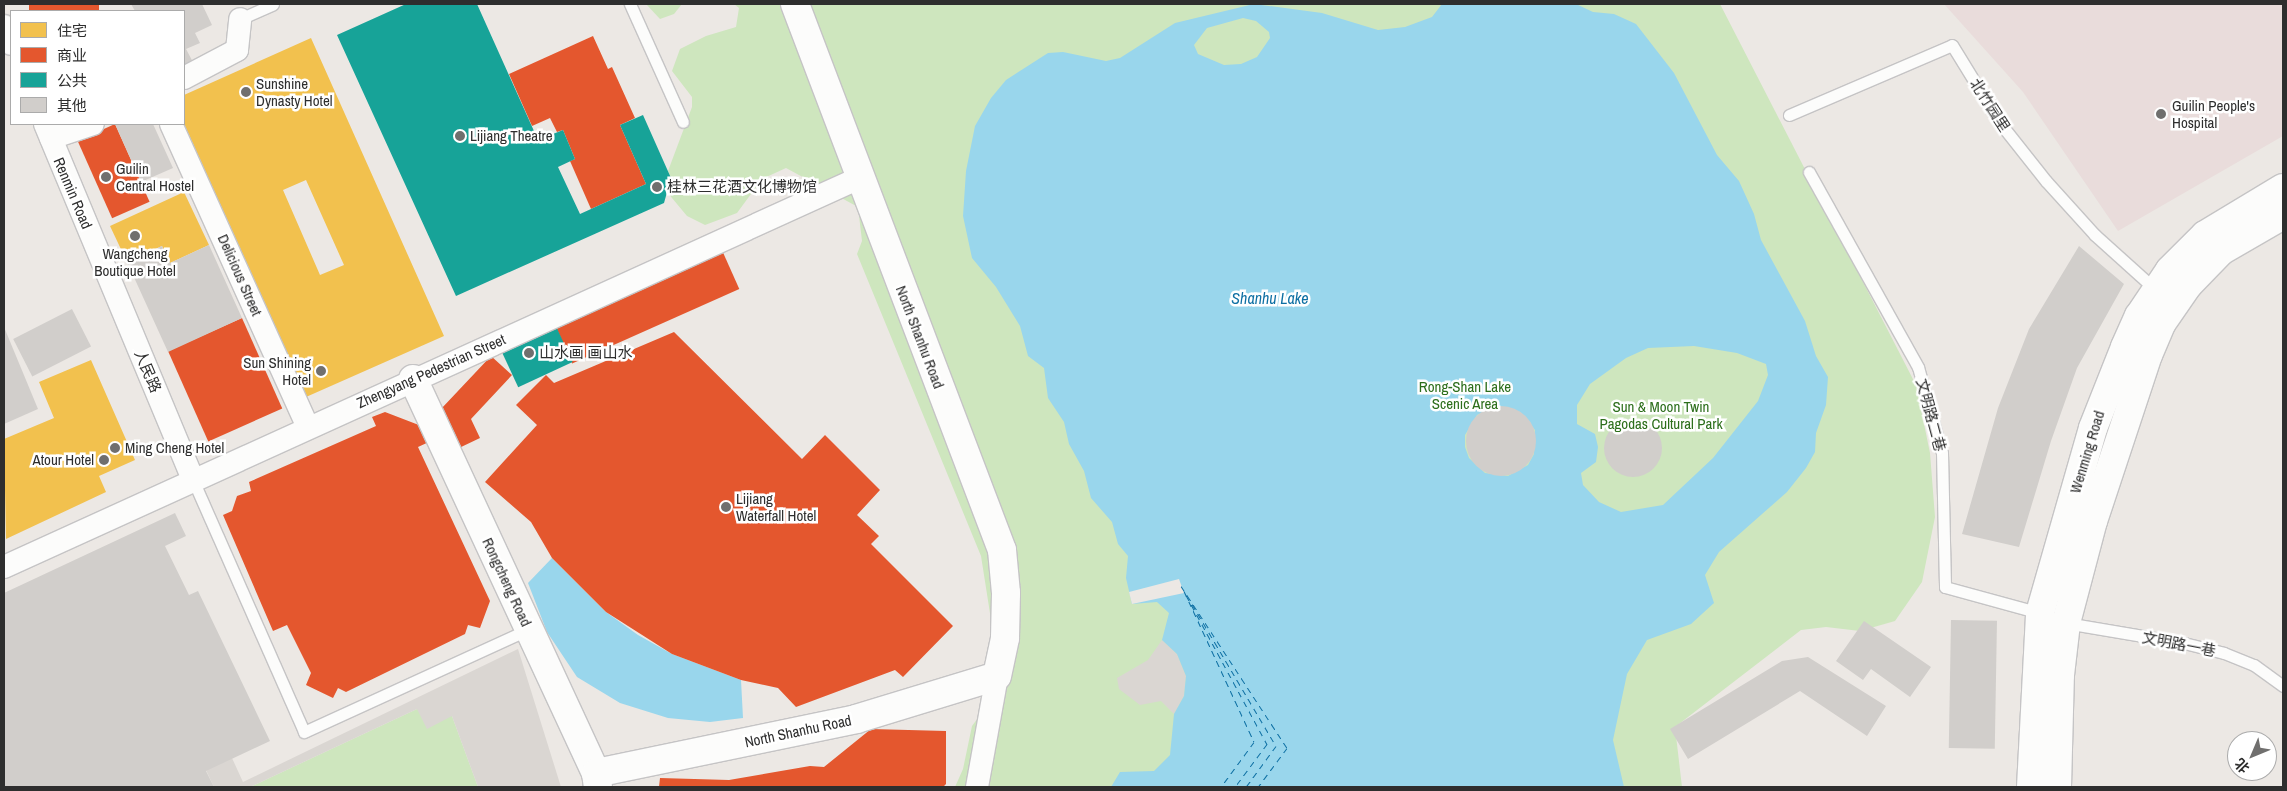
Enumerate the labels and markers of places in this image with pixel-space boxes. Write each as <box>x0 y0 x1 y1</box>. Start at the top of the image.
place label: Sunshine Dynasty Hotel <box>256 74 333 109</box>
marker: Sunshine Dynasty Hotel <box>240 86 252 98</box>
place label: Guilin People's Hospital <box>2172 96 2255 131</box>
marker: Guilin People's Hospital <box>2154 107 2168 121</box>
place label: Lijiang Theatre <box>470 127 553 145</box>
marker: Lijiang Theatre <box>454 130 466 142</box>
place label: Guilin Central Hostel <box>116 159 194 194</box>
marker: Guilin Central Hostel <box>100 171 112 183</box>
place label: 桂林三花酒文化博物馆 <box>667 178 817 196</box>
marker: 桂林三花酒文化博物馆 <box>651 181 663 193</box>
marker: Wangcheng Boutique Hotel <box>129 230 141 242</box>
place label: Wangcheng Boutique Hotel <box>94 244 176 279</box>
place label: 山水画 画山水 <box>539 344 632 362</box>
marker: 山水画 画山水 <box>523 347 535 359</box>
place label: Sun Shining Hotel <box>243 353 311 388</box>
marker: Sun Shining Hotel <box>315 365 327 377</box>
place label: Ming Cheng Hotel <box>125 439 224 457</box>
marker: Ming Cheng Hotel <box>109 442 121 454</box>
place label: Atour Hotel <box>32 451 94 469</box>
marker: Atour Hotel <box>98 454 110 466</box>
place label: Lijiang Waterfall Hotel <box>736 489 816 524</box>
marker: Lijiang Waterfall Hotel <box>720 501 732 513</box>

